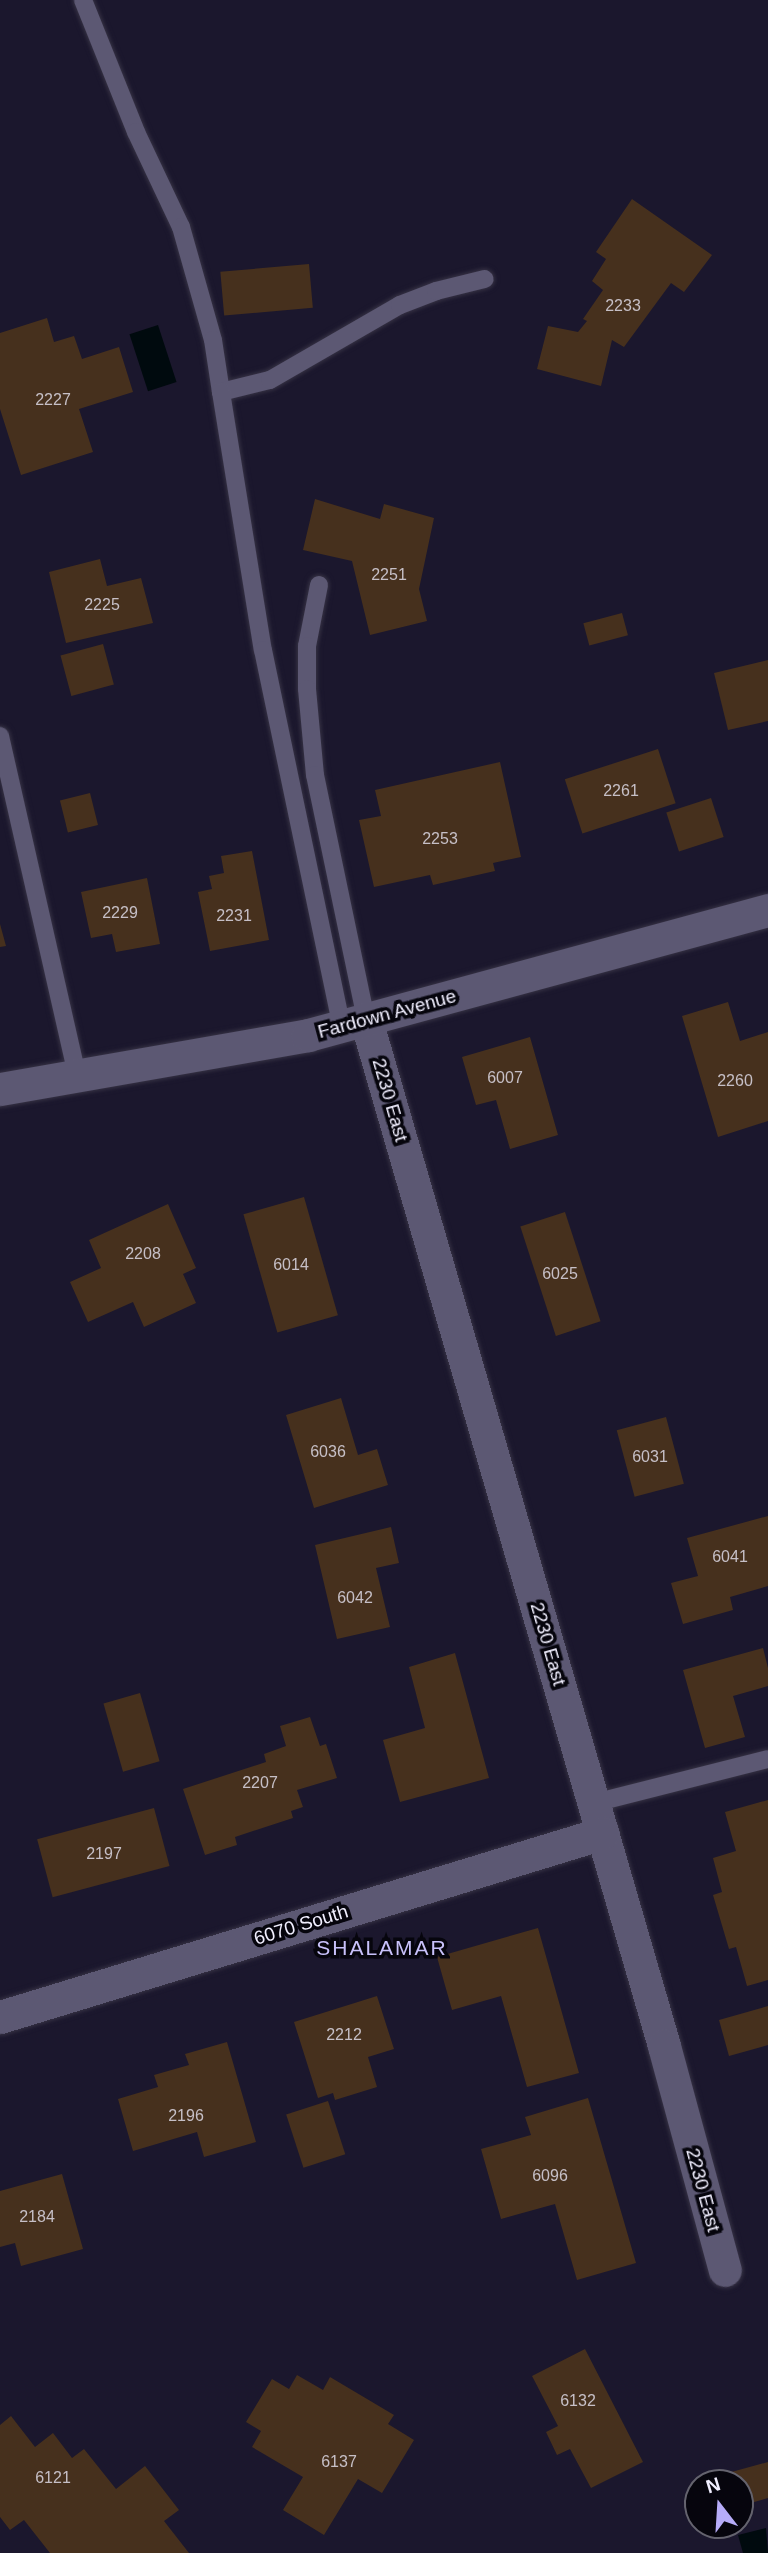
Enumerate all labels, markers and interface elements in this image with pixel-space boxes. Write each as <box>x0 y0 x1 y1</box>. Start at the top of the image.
house number: 2233 <box>605 296 641 316</box>
house number: 2227 <box>35 390 71 410</box>
house number: 2251 <box>371 565 407 585</box>
house number: 2225 <box>84 595 120 615</box>
house number: 2261 <box>603 781 639 801</box>
house number: 2253 <box>422 829 458 849</box>
house number: 2229 <box>102 903 138 923</box>
house number: 2231 <box>216 906 252 926</box>
street label: Fardown Avenue <box>315 984 459 1044</box>
street label: 2230 East <box>367 1056 413 1144</box>
house number: 6007 <box>487 1068 523 1088</box>
house number: 2260 <box>717 1071 753 1091</box>
house number: 2208 <box>125 1244 161 1264</box>
house number: 6014 <box>273 1255 309 1275</box>
house number: 6025 <box>542 1264 578 1284</box>
house number: 6036 <box>310 1442 346 1462</box>
house number: 6031 <box>632 1447 668 1467</box>
house number: 6041 <box>712 1547 748 1567</box>
house number: 6042 <box>337 1588 373 1608</box>
street label: 2230 East <box>525 1600 571 1688</box>
house number: 2207 <box>242 1773 278 1793</box>
house number: 2197 <box>86 1844 122 1864</box>
street label: 6070 South <box>251 1900 351 1950</box>
district label: SHALAMAR <box>317 1935 447 1961</box>
house number: 2212 <box>326 2025 362 2045</box>
house number: 2196 <box>168 2106 204 2126</box>
street label: 2230 East <box>681 2146 725 2234</box>
house number: 6096 <box>532 2166 568 2186</box>
house number: 2184 <box>19 2207 55 2227</box>
house number: 6132 <box>560 2391 596 2411</box>
house number: 6137 <box>321 2452 357 2472</box>
house number: 6121 <box>35 2468 71 2488</box>
north arrow <box>684 2469 754 2539</box>
text: N <box>704 2473 723 2497</box>

